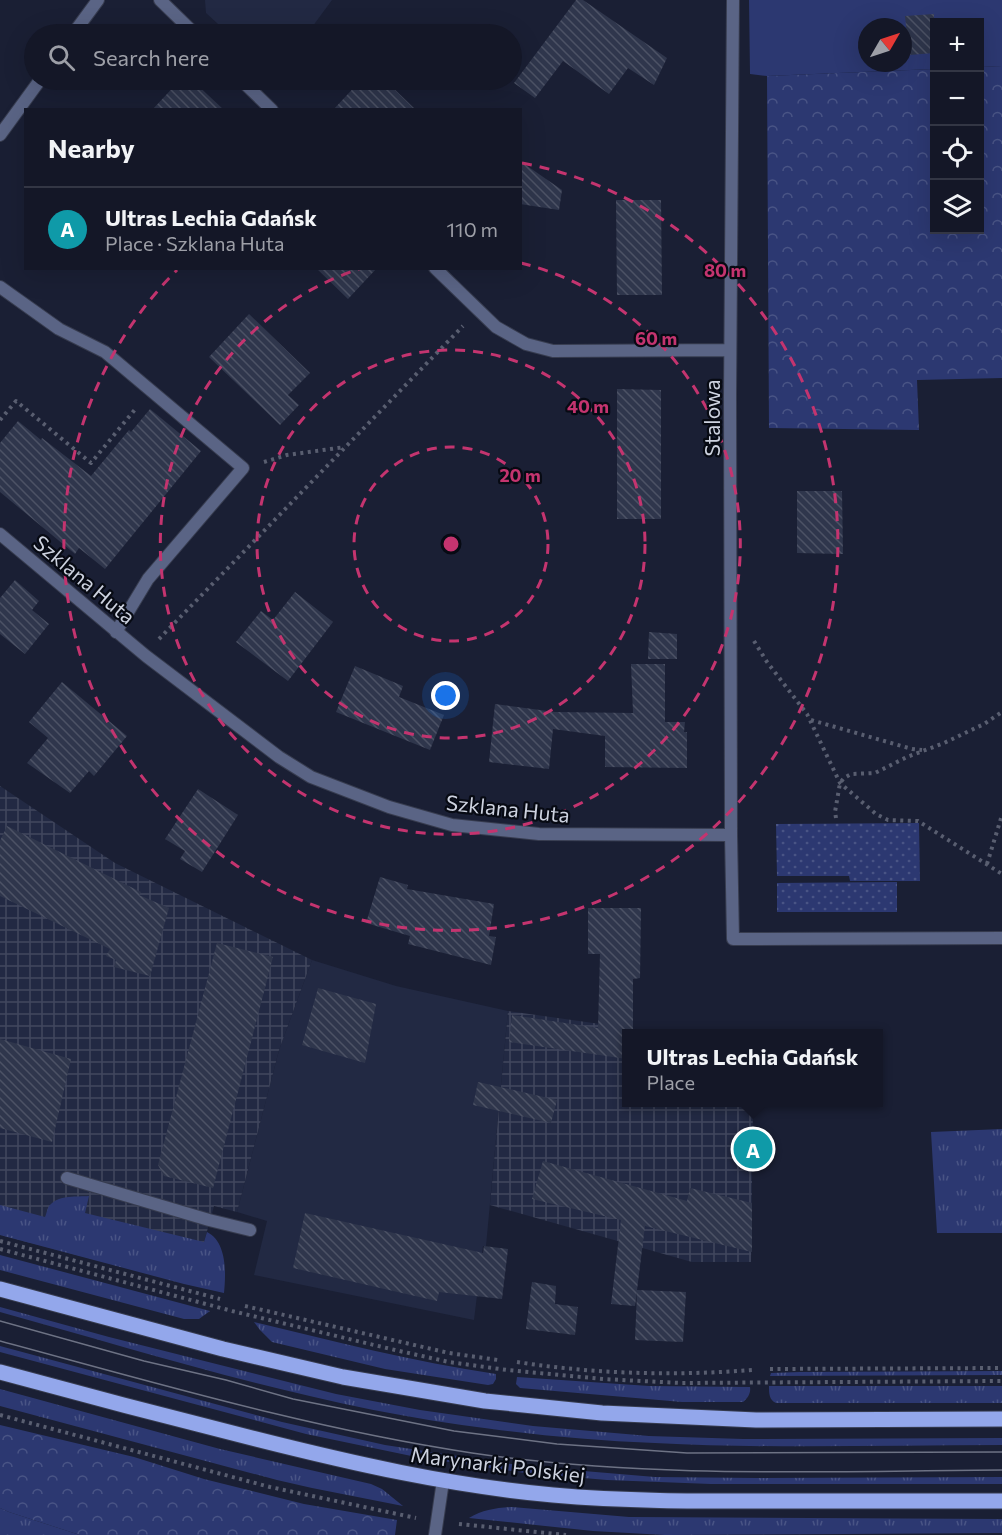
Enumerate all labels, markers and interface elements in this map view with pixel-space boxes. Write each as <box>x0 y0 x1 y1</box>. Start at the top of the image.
north arrow <box>858 18 912 72</box>
map controls <box>930 18 984 234</box>
button: + <box>930 18 984 72</box>
search box <box>24 24 522 90</box>
icon: search <box>45 41 78 74</box>
text: Search here <box>93 44 209 71</box>
button: − <box>930 72 984 126</box>
button: locate <box>930 126 984 180</box>
text: Nearby <box>48 132 135 163</box>
button: layers <box>930 180 984 234</box>
text: Ultras Lechia Gdańsk <box>105 204 317 231</box>
text: A <box>60 217 75 241</box>
text: 110 m <box>447 217 498 241</box>
text: Place · Szklana Huta <box>105 231 285 255</box>
text: 80 m <box>704 259 746 281</box>
text: 60 m <box>635 327 677 349</box>
street label: Stalowa <box>699 380 724 456</box>
text: 40 m <box>567 395 609 417</box>
text: 20 m <box>499 464 541 486</box>
street label: Szklana Huta <box>29 529 141 629</box>
centre of rings <box>441 534 461 554</box>
your location <box>431 681 460 710</box>
street label: Szklana Huta <box>445 789 571 827</box>
popup <box>622 1029 883 1107</box>
text: Ultras Lechia Gdańsk <box>647 1043 859 1070</box>
text: Place <box>647 1070 695 1094</box>
pin: A <box>734 1126 772 1172</box>
street label: Marynarki Polskiej <box>409 1441 587 1487</box>

